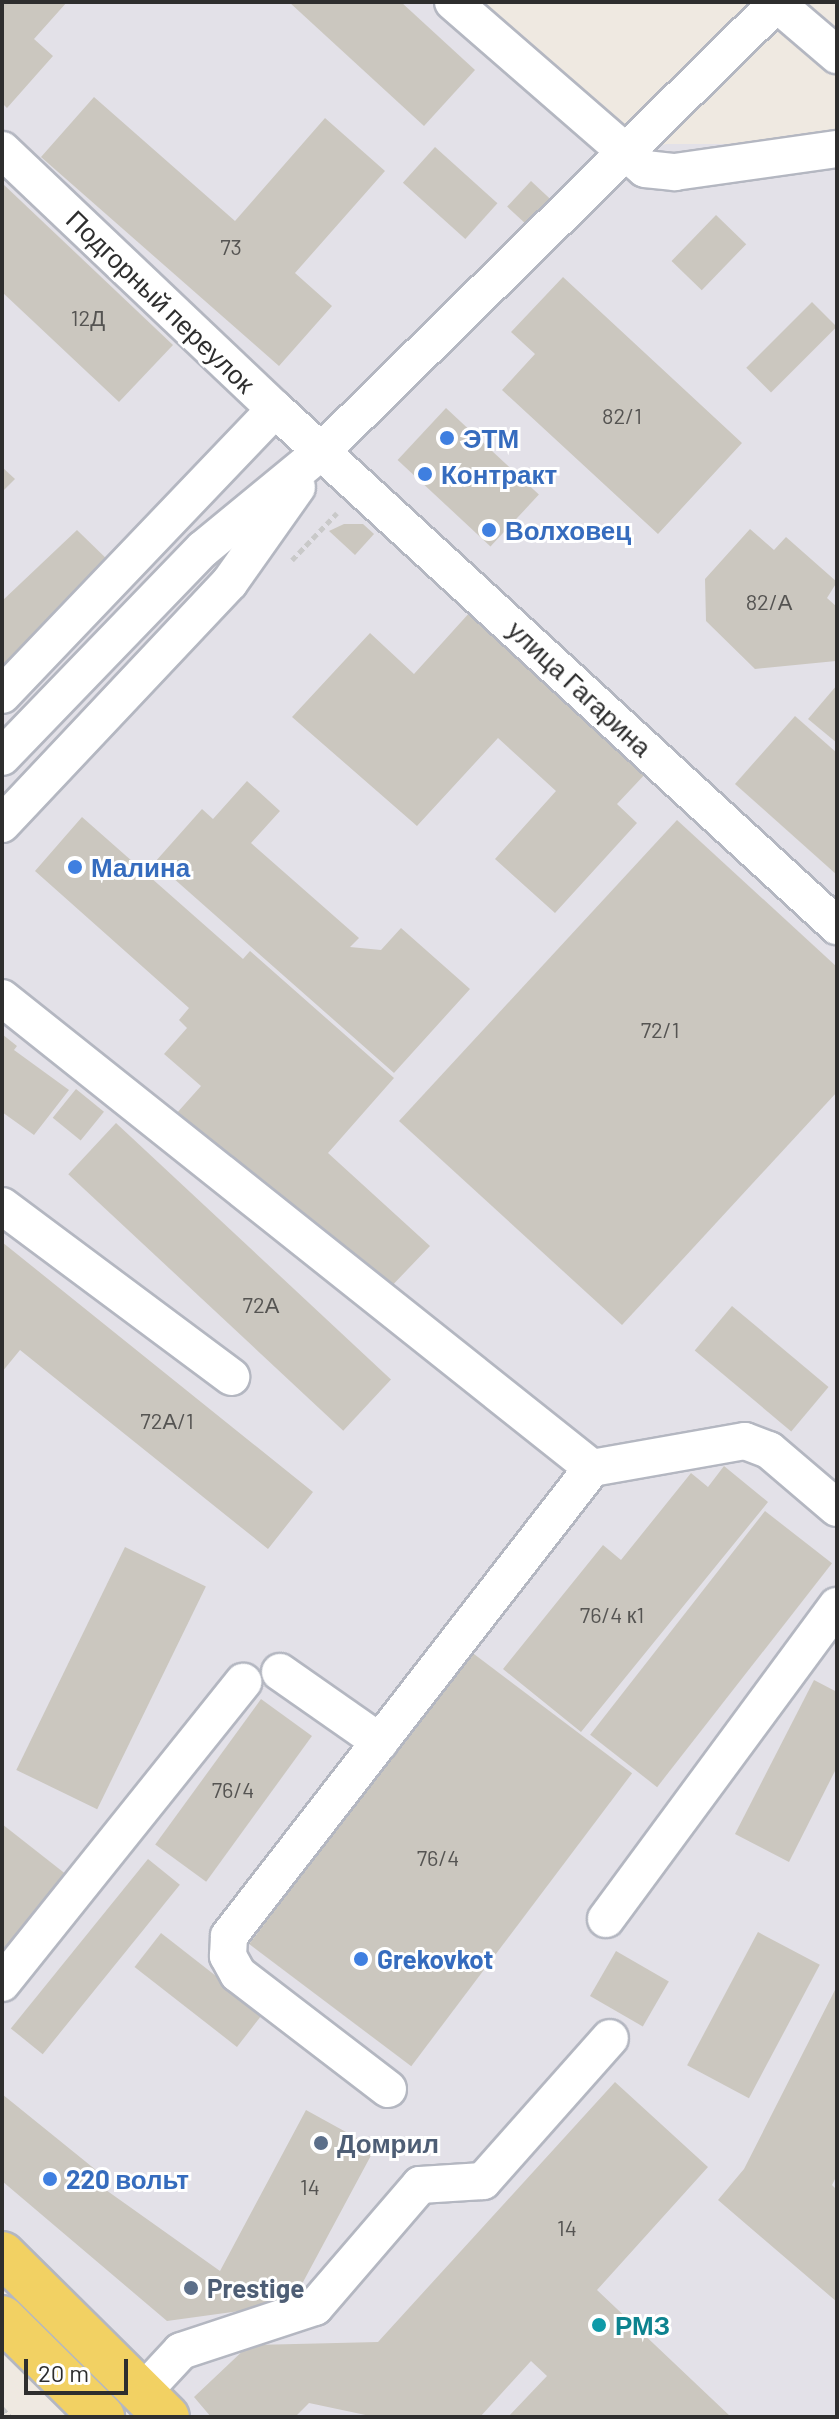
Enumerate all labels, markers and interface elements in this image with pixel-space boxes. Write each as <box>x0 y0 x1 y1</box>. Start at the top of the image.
street label: Подгорный переулок <box>61 203 261 399</box>
house number: 73 <box>220 234 242 260</box>
house number: 12Д <box>71 305 105 331</box>
house number: 82/1 <box>602 403 642 429</box>
place label: ЭТМ <box>463 422 519 454</box>
marker: ЭТМ <box>438 429 456 447</box>
place label: Контракт <box>441 458 557 490</box>
marker: Контракт <box>416 465 434 483</box>
place label: Волховец <box>505 514 631 546</box>
marker: Волховец <box>480 521 498 539</box>
house number: 82/А <box>746 589 792 615</box>
street label: улица Гагарина <box>502 614 658 762</box>
place label: Малина <box>91 851 190 883</box>
marker: Малина <box>66 858 84 876</box>
house number: 72/1 <box>641 1017 679 1043</box>
house number: 72А <box>243 1292 279 1318</box>
house number: 72А/1 <box>140 1408 194 1434</box>
house number: 76/4 к1 <box>580 1602 644 1628</box>
house number: 76/4 <box>212 1777 254 1803</box>
house number: 76/4 <box>417 1845 459 1871</box>
place label: Grekovkot <box>377 1943 493 1975</box>
marker: Grekovkot <box>352 1950 370 1968</box>
place label: Домрил <box>337 2127 439 2159</box>
marker: Домрил <box>312 2134 330 2152</box>
place label: 220 вольт <box>66 2163 189 2195</box>
marker: 220 вольт <box>41 2170 59 2188</box>
house number: 14 <box>300 2174 320 2200</box>
house number: 14 <box>557 2215 577 2241</box>
place label: Prestige <box>207 2272 304 2304</box>
marker: Prestige <box>182 2279 200 2297</box>
place label: РМЗ <box>615 2309 670 2341</box>
marker: РМЗ <box>590 2316 608 2334</box>
scale bar <box>28 2343 132 2393</box>
text: 20 m <box>38 2358 89 2387</box>

